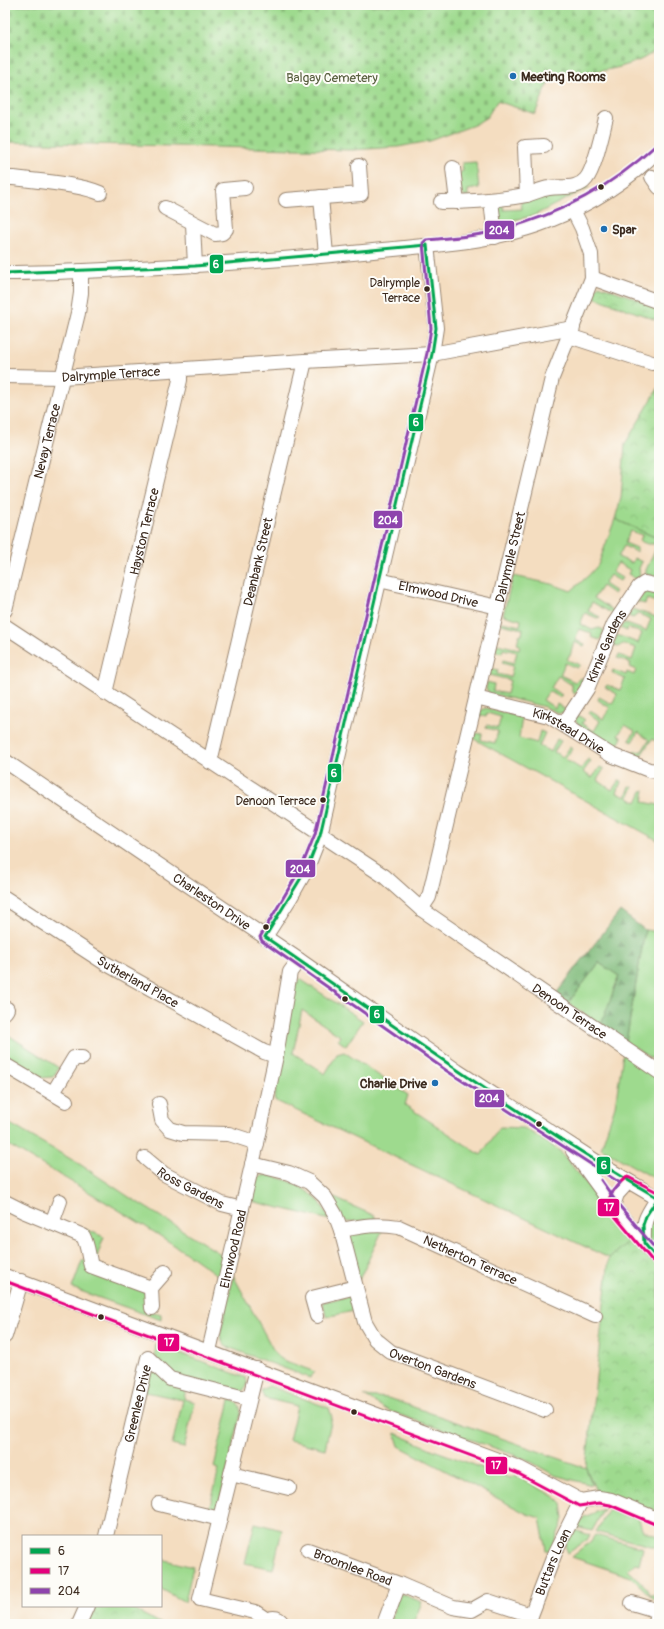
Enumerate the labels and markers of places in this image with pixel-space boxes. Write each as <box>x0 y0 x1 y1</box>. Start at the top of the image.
place label: Meeting Rooms <box>521 69 606 85</box>
marker: Meeting Rooms <box>508 71 518 81</box>
unlabelled marker <box>596 182 606 192</box>
place label: Spar <box>612 222 637 238</box>
marker: Spar <box>599 224 609 234</box>
place label: Dalrymple Terrace <box>370 276 420 306</box>
marker: Dalrymple Terrace <box>422 284 432 294</box>
place label: Denoon Terrace <box>236 794 316 809</box>
marker: Denoon Terrace <box>318 795 328 805</box>
unlabelled marker <box>261 922 271 932</box>
unlabelled marker <box>340 994 350 1004</box>
place label: Charlie Drive <box>360 1076 428 1092</box>
marker: Charlie Drive <box>430 1078 440 1088</box>
unlabelled marker <box>534 1119 544 1129</box>
unlabelled marker <box>96 1312 106 1322</box>
unlabelled marker <box>349 1407 359 1417</box>

